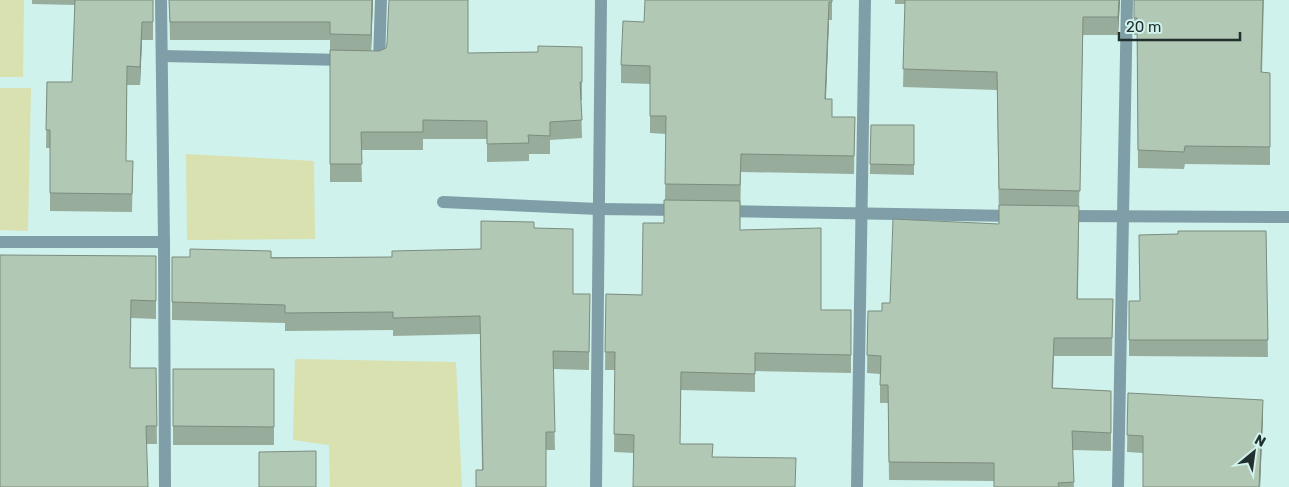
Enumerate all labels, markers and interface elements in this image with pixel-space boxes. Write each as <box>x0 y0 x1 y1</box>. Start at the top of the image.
scale bar <box>1119 10 1240 42</box>
text: 20 m <box>1126 18 1161 36</box>
north arrow <box>1229 427 1279 477</box>
text: N <box>1252 431 1269 451</box>

